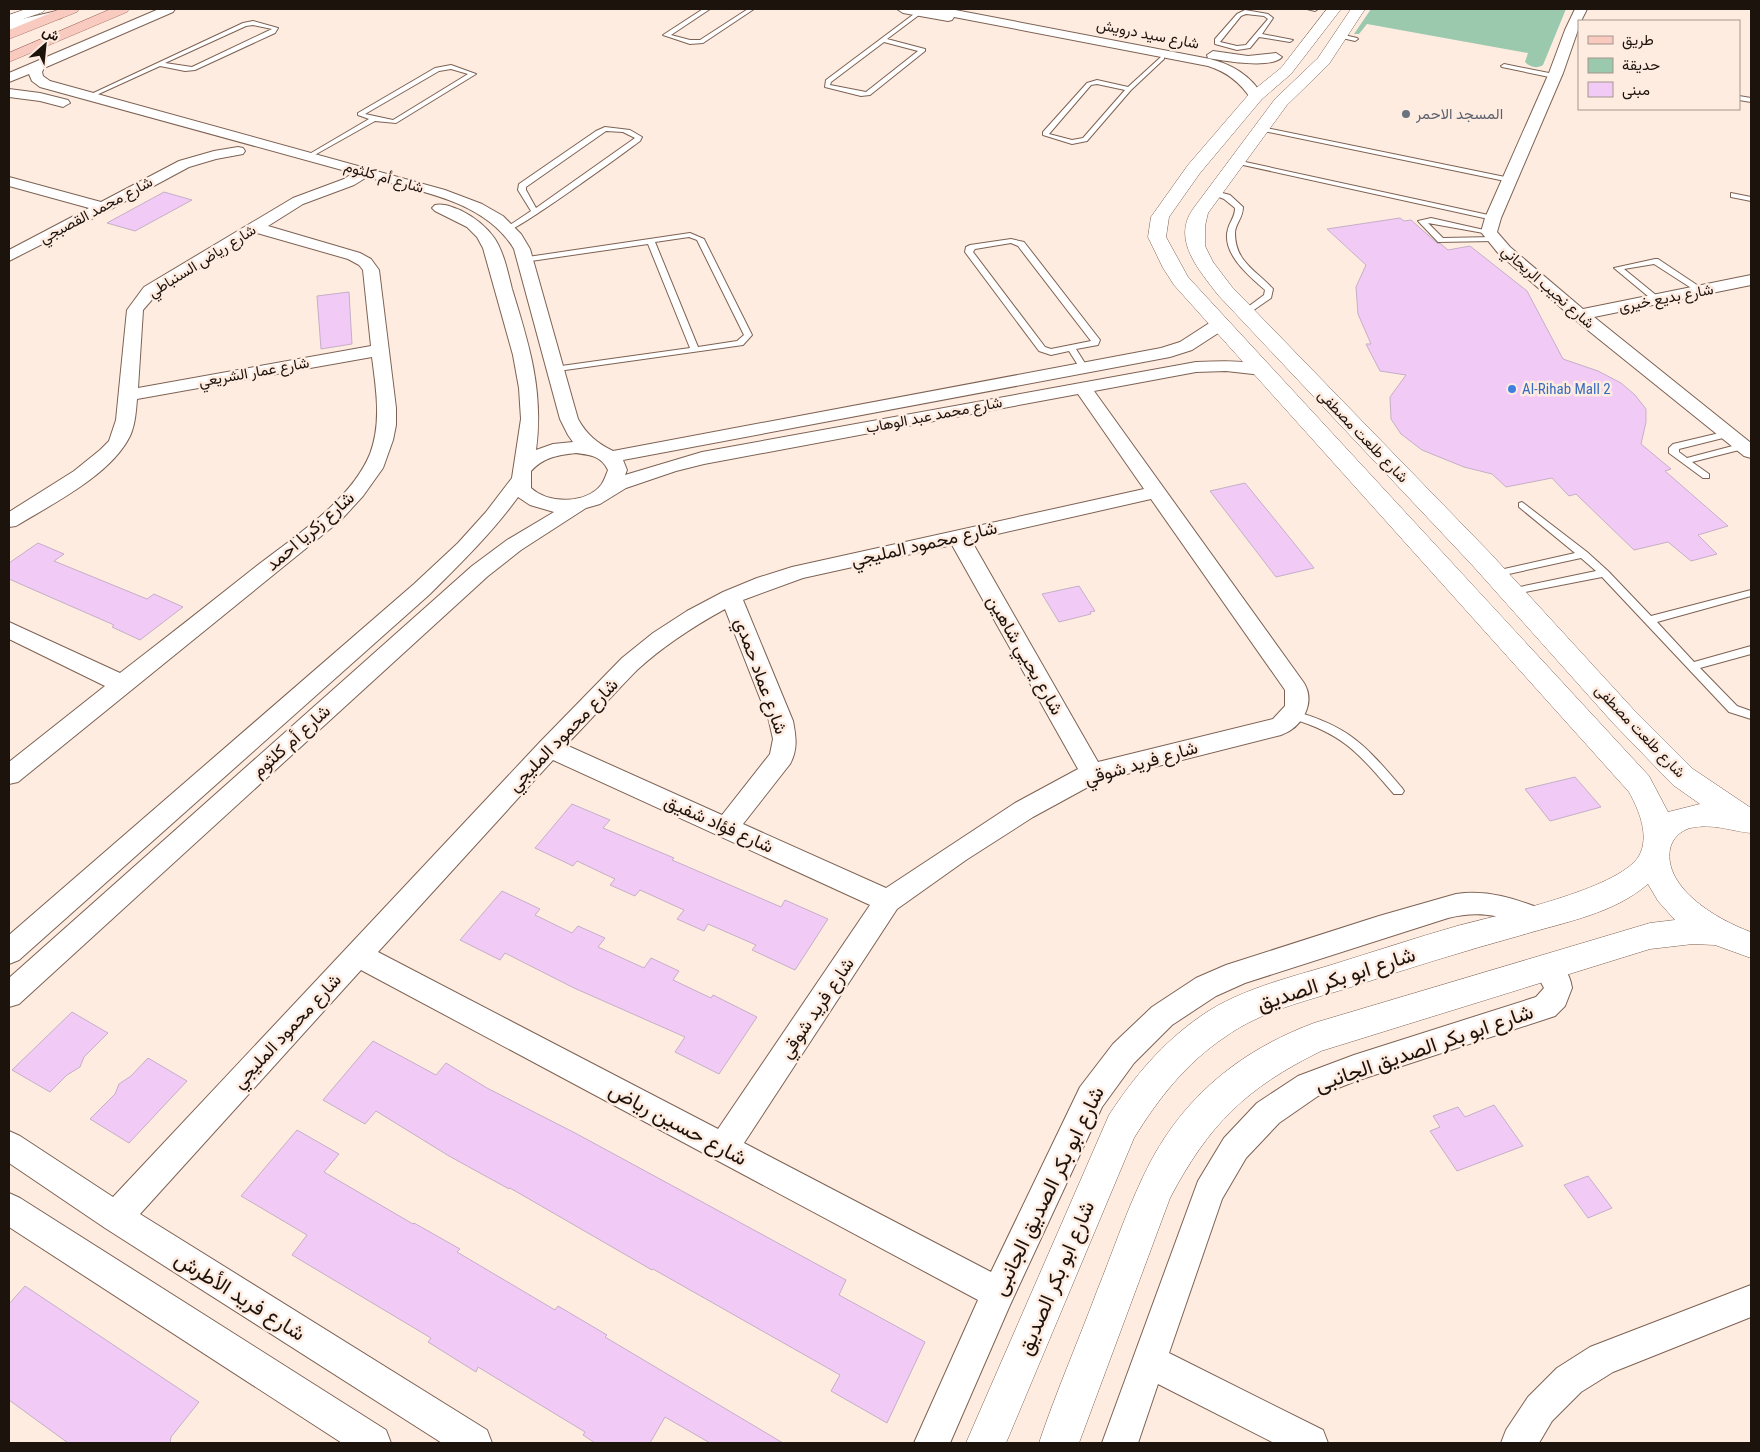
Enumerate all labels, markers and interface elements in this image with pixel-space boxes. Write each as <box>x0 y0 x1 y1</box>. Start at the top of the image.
street label: شارع سيد درويش <box>1095 15 1201 55</box>
north arrow <box>20 20 70 70</box>
legend <box>1578 20 1740 110</box>
text: ش <box>39 22 62 45</box>
text: طريق <box>1622 31 1654 50</box>
text: حديقة <box>1622 56 1660 74</box>
text: مبنى <box>1622 81 1650 100</box>
place label: المسجد الاحمر <box>1415 105 1503 123</box>
marker: المسجد الاحمر <box>1400 108 1412 120</box>
street label: شارع أم كلثوم <box>342 157 426 199</box>
street label: شارع محمد القصبجي <box>37 173 158 251</box>
street label: شارع رياض السنباطي <box>145 221 261 305</box>
street label: شارع نجيب الريحاني <box>1495 242 1598 335</box>
street label: شارع بديع خيرى <box>1617 280 1716 318</box>
street label: شارع عمار الشريعي <box>197 353 311 395</box>
place label: Al-Rihab Mall 2 <box>1522 380 1611 398</box>
marker: Al-Rihab Mall 2 <box>1506 383 1518 395</box>
street label: شارع طلعت مصطفى <box>1313 386 1412 488</box>
street label: شارع محمد عبد الوهاب <box>864 393 1004 439</box>
street label: شارع زكريا احمد <box>261 487 360 576</box>
street label: شارع محمود المليجي <box>849 517 1000 575</box>
street label: شارع يحيي شاهين <box>978 591 1068 721</box>
street label: شارع عماد حمدي <box>726 615 792 739</box>
street label: شارع محمود المليجي <box>503 674 626 799</box>
street label: شارع طلعت مصطفى <box>1590 681 1689 783</box>
street label: شارع أم كلثوم <box>247 700 336 783</box>
street label: شارع فريد شوقي <box>1082 736 1201 794</box>
street label: شارع فؤاد شفيق <box>661 790 777 859</box>
street label: شارع ابو بكر الصديق <box>1254 942 1419 1018</box>
street label: شارع فريد شوقي <box>775 953 862 1065</box>
street label: شارع محمود المليجي <box>228 969 349 1096</box>
street label: شارع ابو بكر الصديق الجانبى <box>1312 999 1537 1099</box>
street label: شارع حسين رياض <box>604 1078 751 1172</box>
street label: شارع ابو بكر الصديق الجانبى <box>986 1082 1110 1300</box>
street label: شارع ابو بكر الصديق <box>1012 1197 1100 1359</box>
street label: شارع فريد الأطرش <box>169 1246 310 1347</box>

